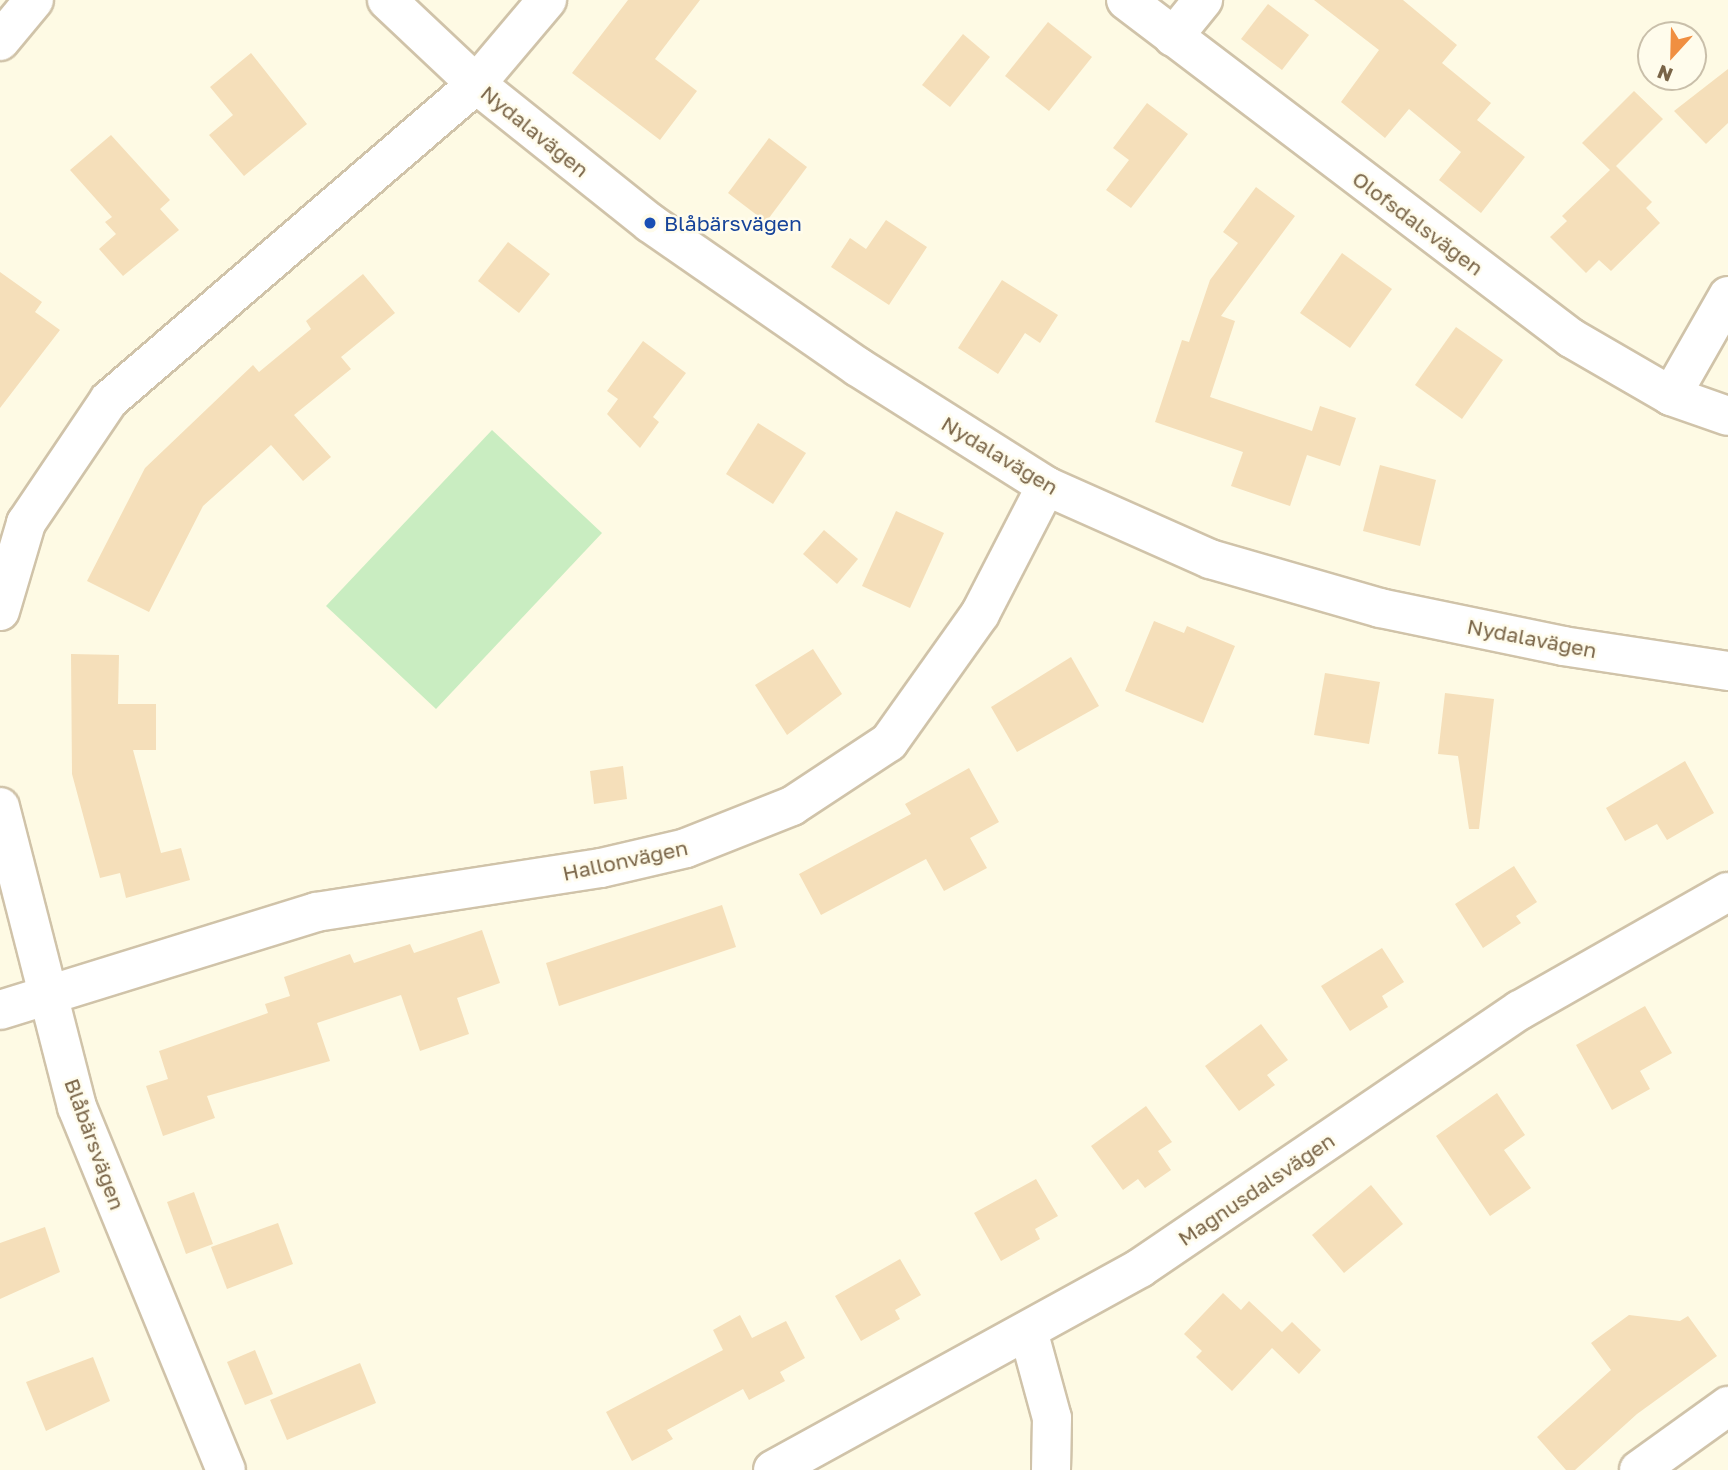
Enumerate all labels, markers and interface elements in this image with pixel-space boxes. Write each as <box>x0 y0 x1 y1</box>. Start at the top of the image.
north arrow <box>1637 21 1707 91</box>
text: N <box>1654 61 1676 87</box>
street label: Nydalavägen <box>476 80 594 182</box>
street label: Olofsdalsvägen <box>1348 166 1488 280</box>
place label: Blåbärsvägen <box>664 210 802 236</box>
marker: Blåbärsvägen <box>642 215 658 231</box>
street label: Nydalavägen <box>937 410 1063 500</box>
street label: Nydalavägen <box>1465 613 1599 663</box>
street label: Hallonvägen <box>560 834 690 886</box>
street label: Blåbärsvägen <box>60 1075 130 1213</box>
street label: Magnusdalsvägen <box>1173 1127 1339 1251</box>

